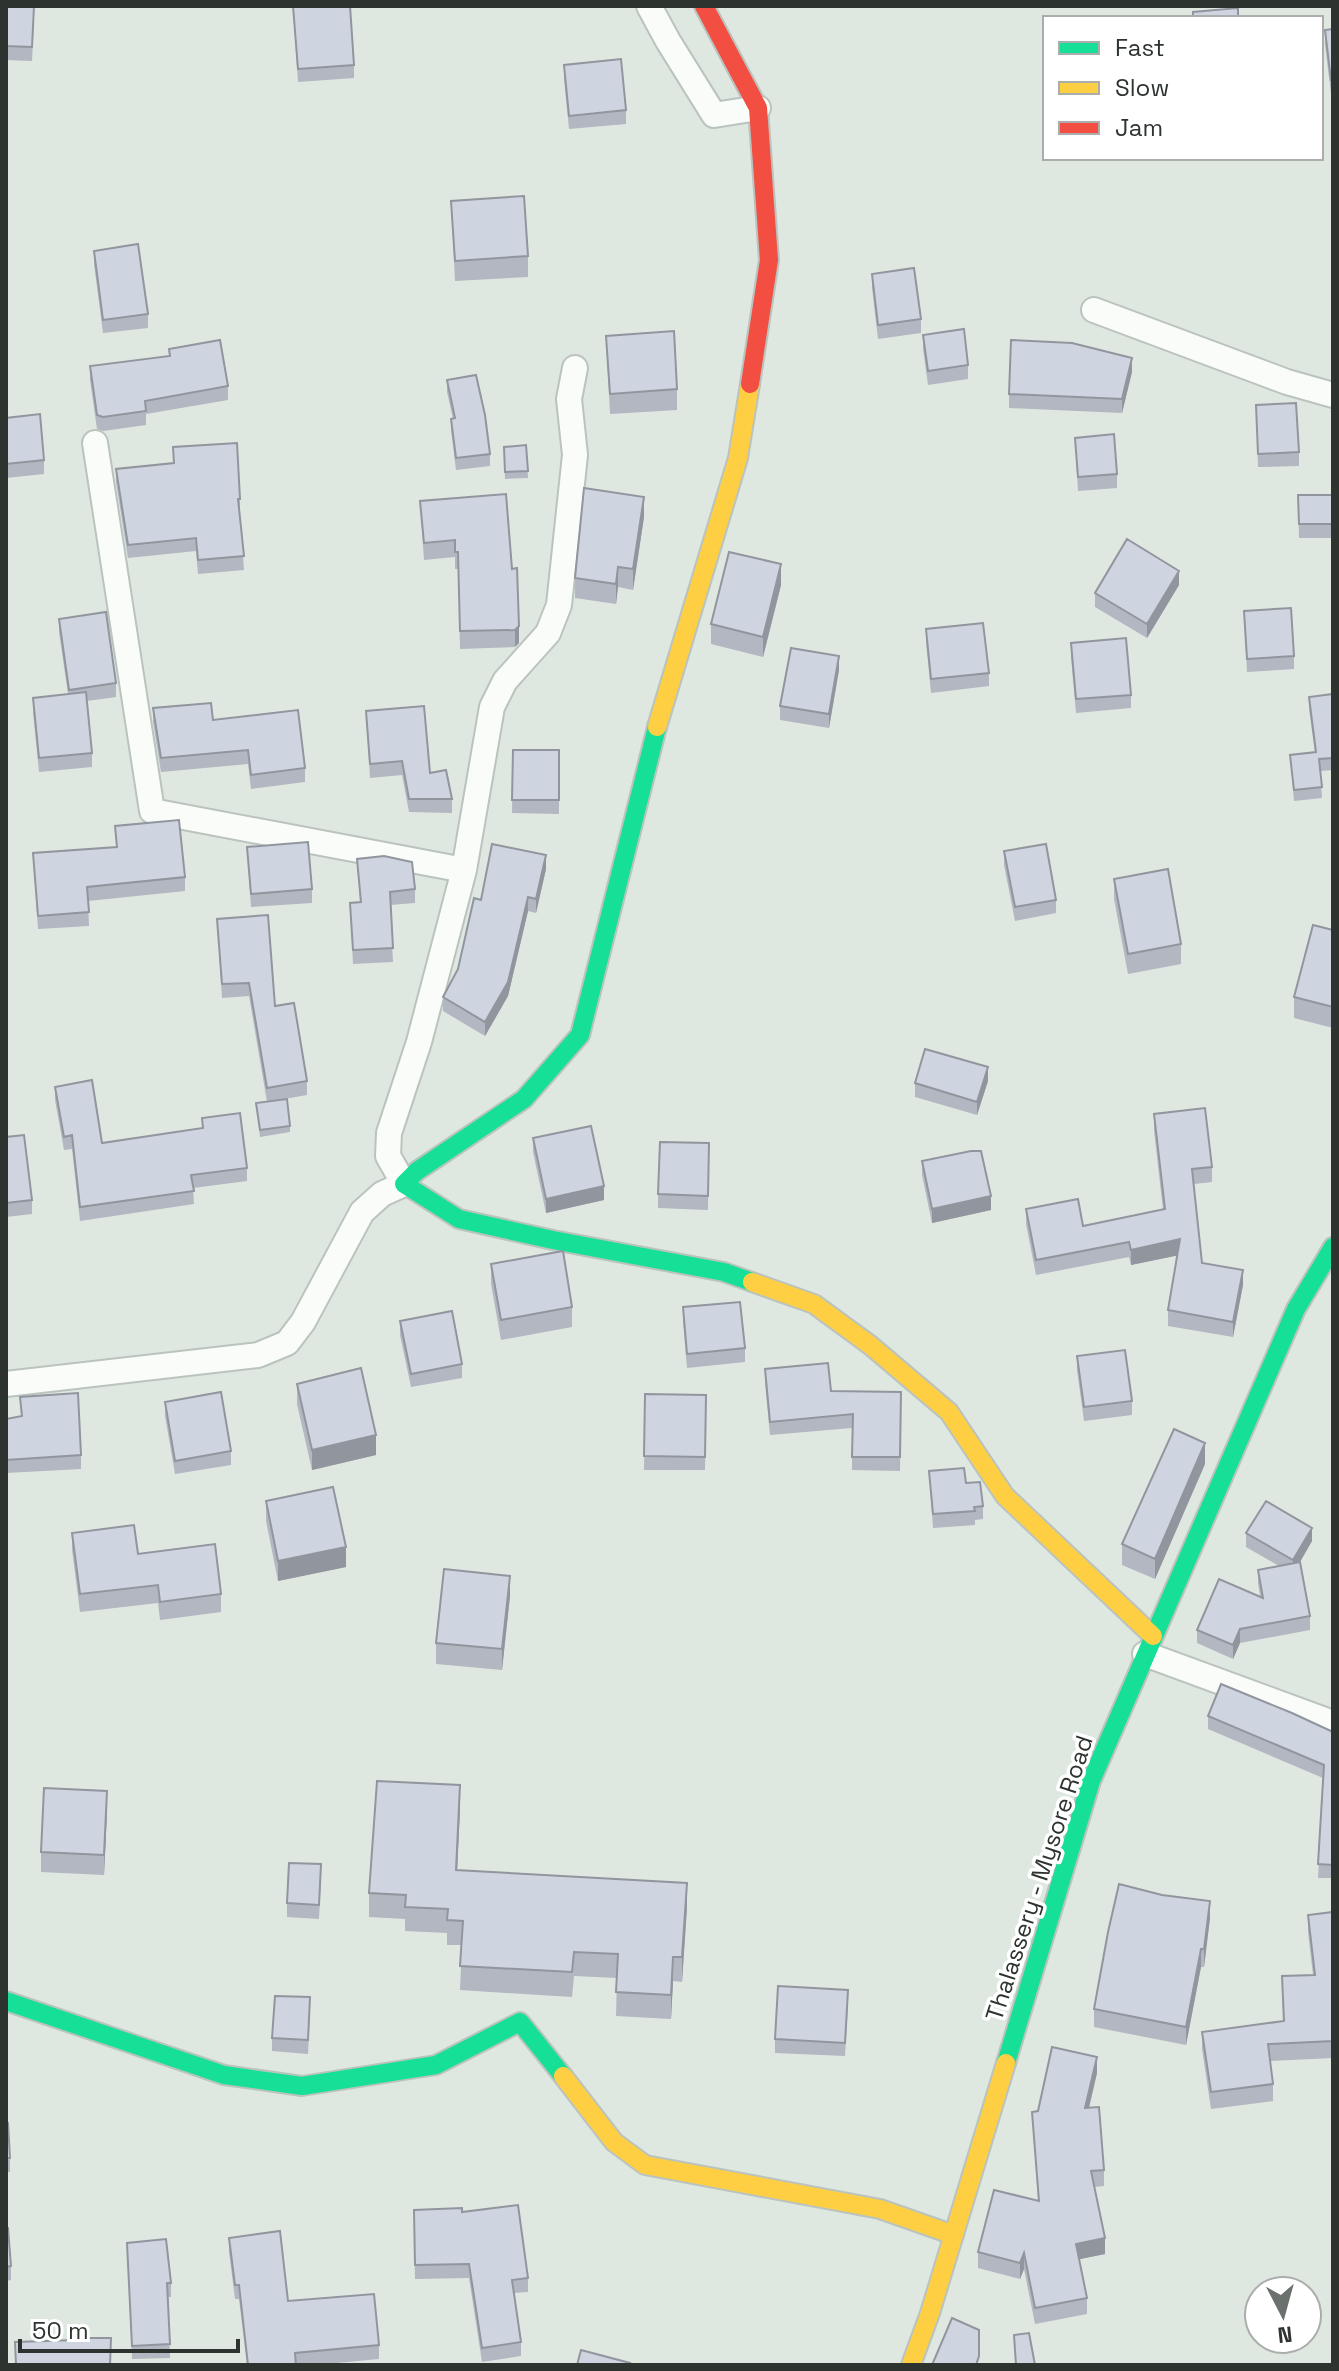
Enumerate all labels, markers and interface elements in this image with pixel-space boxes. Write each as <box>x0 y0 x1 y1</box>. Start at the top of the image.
legend <box>1043 16 1323 160</box>
text: Fast <box>1115 32 1165 63</box>
text: Slow <box>1115 72 1169 103</box>
text: Jam <box>1115 112 1163 143</box>
street label: Thalassery - Mysore Road <box>978 1731 1100 2025</box>
north arrow <box>1243 2275 1323 2355</box>
scale bar <box>20 2303 238 2353</box>
text: 50 m <box>32 2315 89 2346</box>
text: N <box>1276 2320 1294 2350</box>

